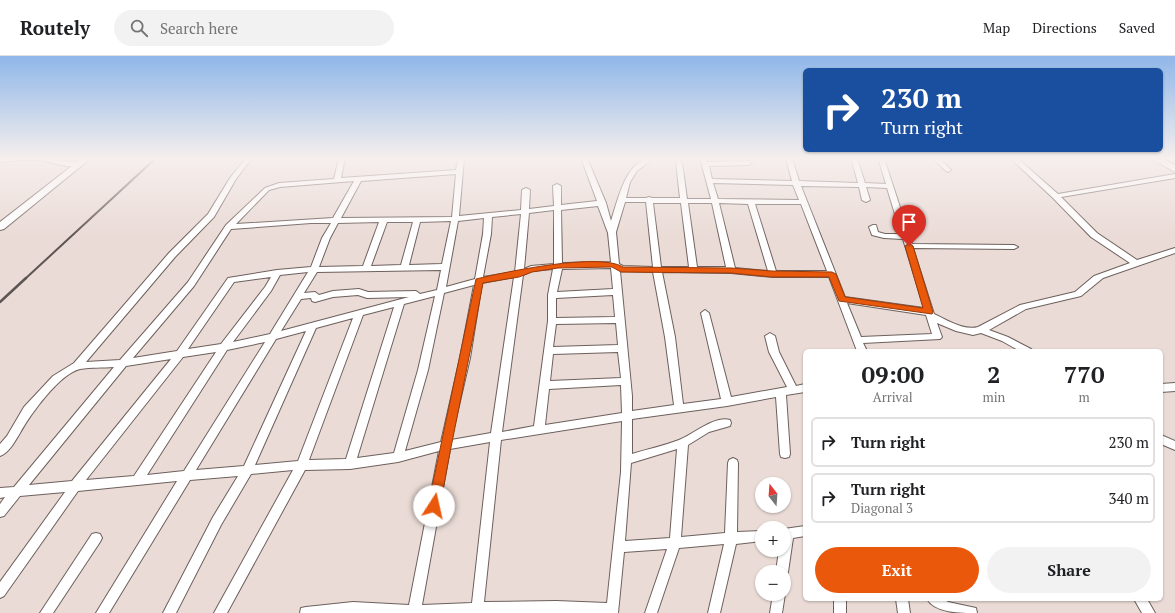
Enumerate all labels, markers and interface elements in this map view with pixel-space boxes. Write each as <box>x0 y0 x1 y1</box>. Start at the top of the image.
search box <box>114 10 394 46</box>
text: Routely <box>20 15 90 40</box>
icon: search <box>128 17 150 39</box>
text: Search here <box>160 18 238 38</box>
text: Map <box>983 18 1010 37</box>
text: Directions <box>1032 18 1097 37</box>
text: Saved <box>1119 18 1155 37</box>
text: 230 m <box>881 79 962 116</box>
icon: right <box>815 84 867 136</box>
text: Turn right <box>881 115 963 139</box>
pin <box>892 205 926 246</box>
icon: arrive <box>898 211 920 233</box>
text: 09:00 <box>861 358 924 390</box>
text: 2 <box>987 358 1001 390</box>
text: 770 <box>1064 358 1104 390</box>
text: Arrival <box>873 388 913 406</box>
text: min <box>982 388 1005 406</box>
text: m <box>1079 388 1090 406</box>
icon: right <box>817 431 839 453</box>
text: Turn right <box>851 432 926 452</box>
text: 230 m <box>1108 432 1149 452</box>
north arrow <box>755 477 791 513</box>
map controls <box>755 477 791 601</box>
text: Turn right <box>851 479 926 499</box>
position arrow <box>413 485 455 527</box>
icon: right <box>817 487 839 509</box>
text: 340 m <box>1108 488 1149 508</box>
text: Diagonal 3 <box>851 499 913 517</box>
button: + <box>755 521 791 557</box>
button: Exit <box>815 547 979 593</box>
button: Share <box>987 547 1151 593</box>
button: − <box>755 565 791 601</box>

